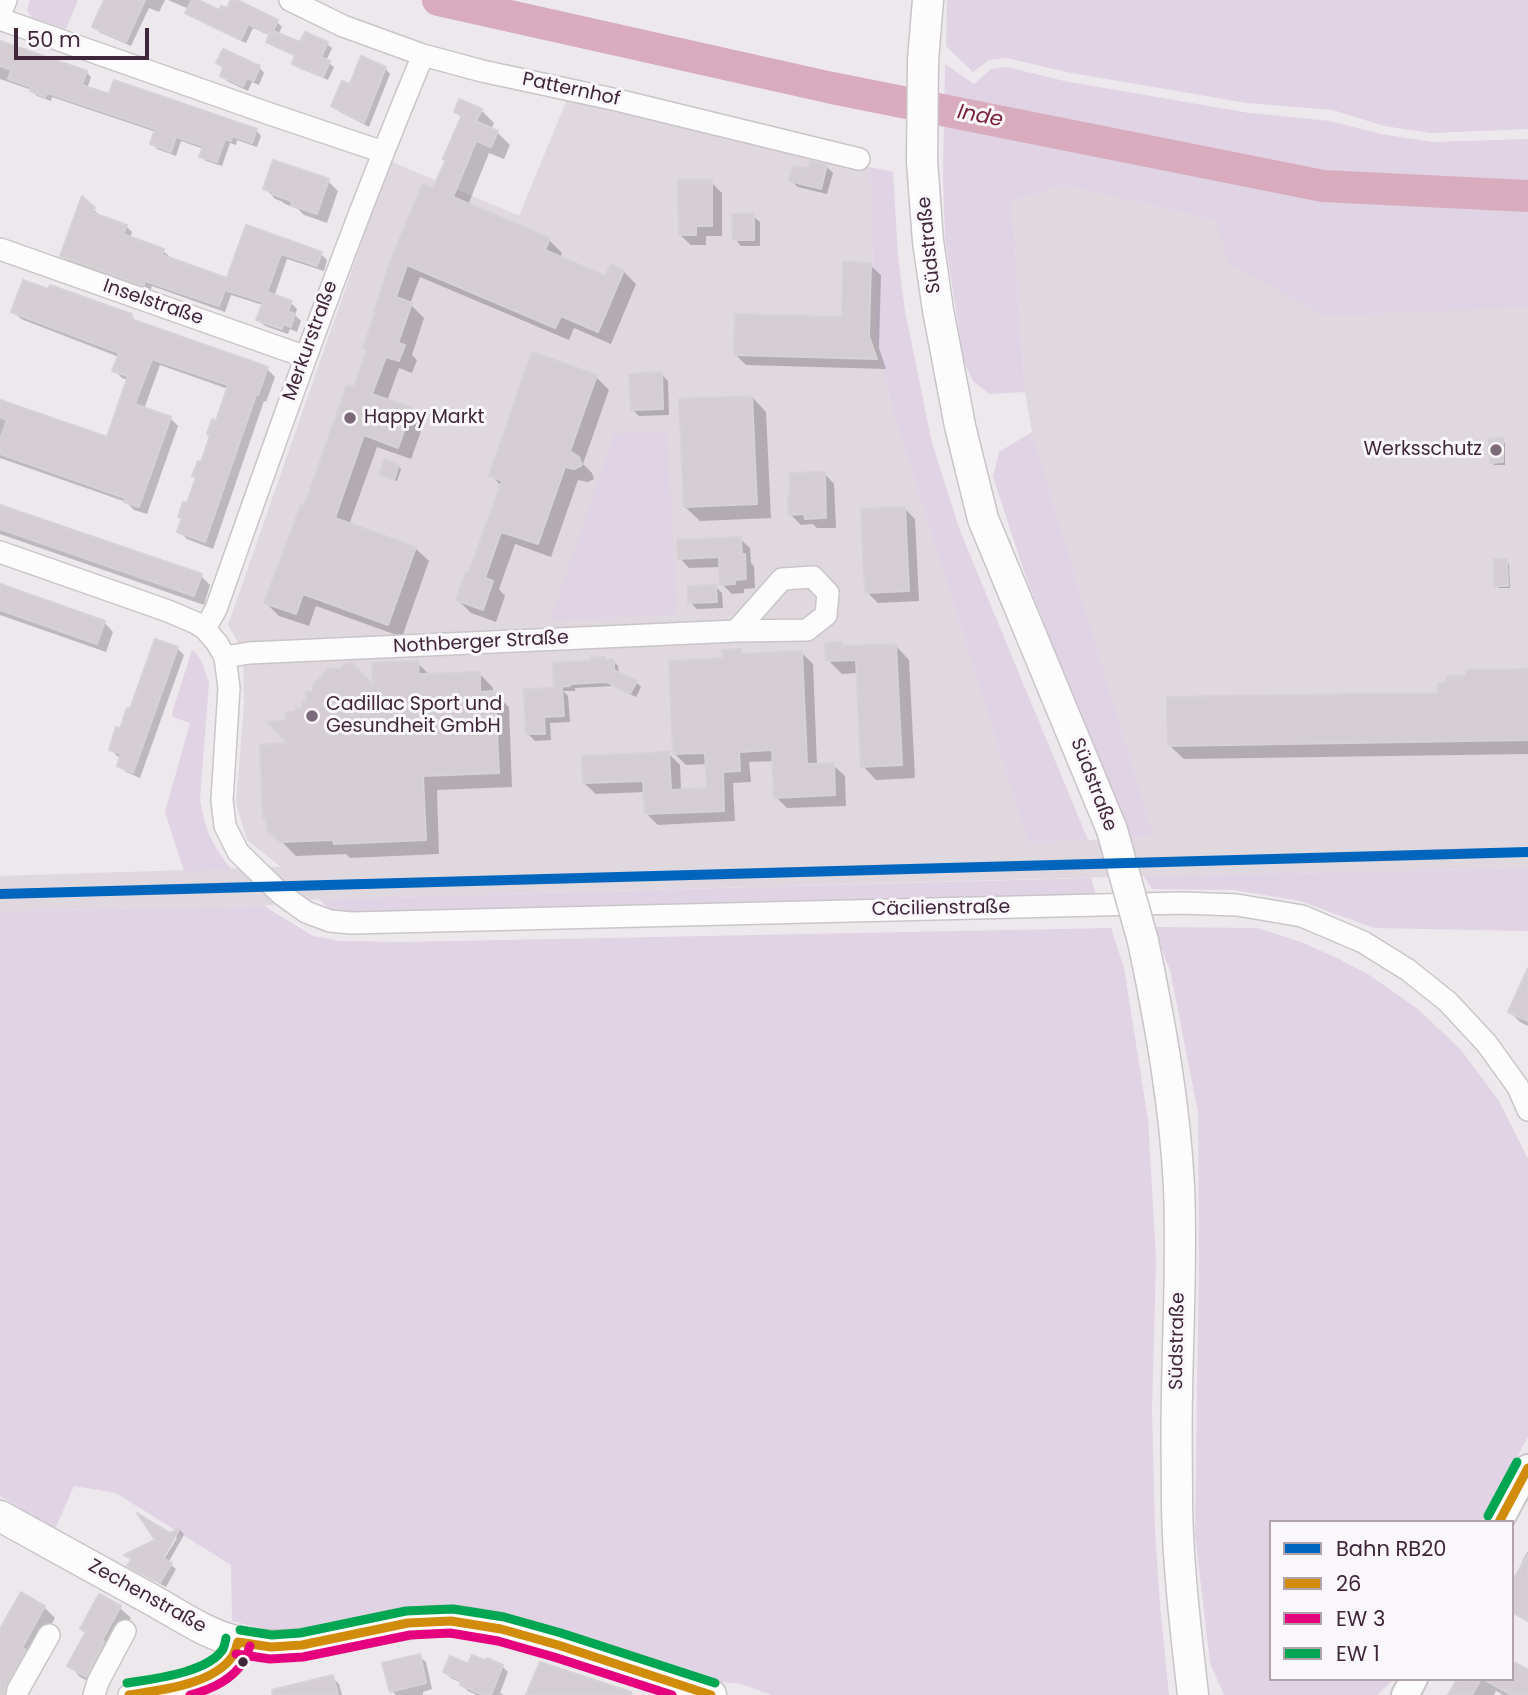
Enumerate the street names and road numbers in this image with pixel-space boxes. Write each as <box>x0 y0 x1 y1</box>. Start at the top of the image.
street label: Patternhof <box>520 69 622 111</box>
street label: Südstraße <box>914 195 946 295</box>
street label: Inselstraße <box>100 275 206 331</box>
street label: Merkurstraße <box>279 278 343 404</box>
street label: Nothberger Straße <box>393 627 569 659</box>
street label: Südstraße <box>1065 735 1121 835</box>
street label: Cäcilienstraße <box>872 896 1010 922</box>
street label: Südstraße <box>1166 1292 1190 1390</box>
street label: Zechenstraße <box>84 1555 210 1639</box>

